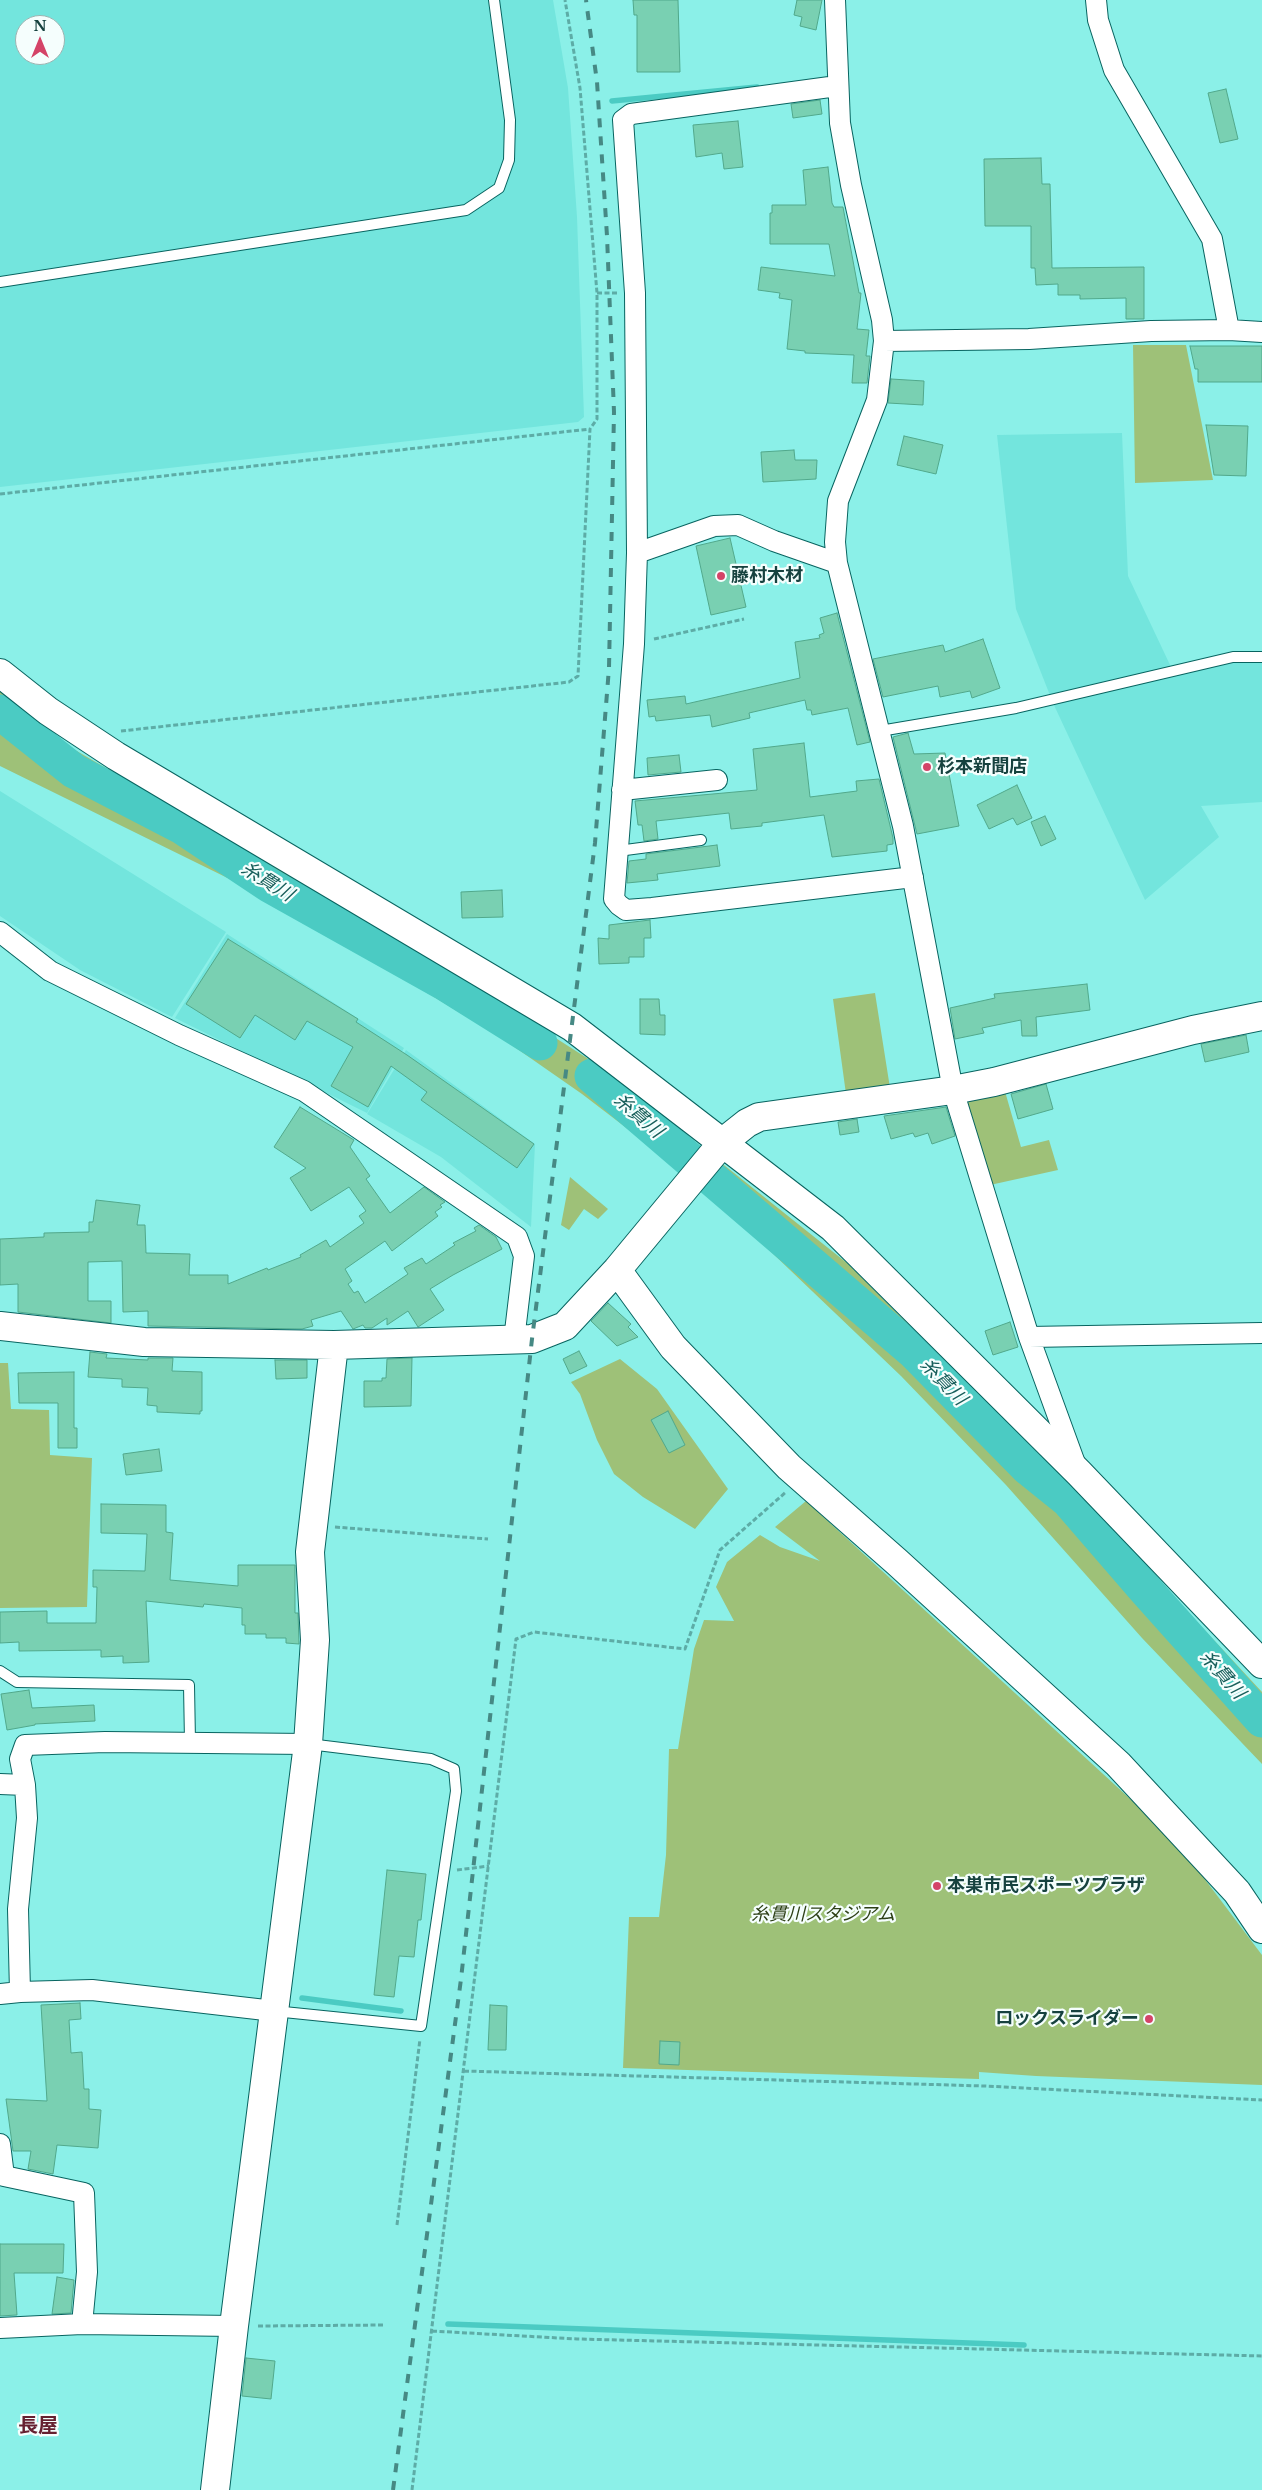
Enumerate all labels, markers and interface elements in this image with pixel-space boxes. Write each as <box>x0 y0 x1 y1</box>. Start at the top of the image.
north arrow <box>15 15 65 65</box>
text: N <box>33 17 47 35</box>
place label: 藤村木材 <box>731 565 803 587</box>
marker: 藤村木材 <box>715 570 727 582</box>
place label: 杉本新聞店 <box>937 756 1027 778</box>
marker: 杉本新聞店 <box>921 761 933 773</box>
water label: 糸貫川 <box>237 857 297 907</box>
water label: 糸貫川 <box>609 1089 667 1143</box>
water label: 糸貫川 <box>915 1354 971 1410</box>
water label: 糸貫川 <box>1195 1646 1249 1704</box>
place label: 本巣市民スポーツプラザ <box>947 1875 1145 1897</box>
marker: 本巣市民スポーツプラザ <box>931 1880 943 1892</box>
park label: 糸貫川スタジアム <box>751 1904 895 1926</box>
place label: ロックスライダー <box>995 2008 1139 2030</box>
marker: ロックスライダー <box>1143 2013 1155 2025</box>
district label: 長屋 <box>18 2414 58 2438</box>

